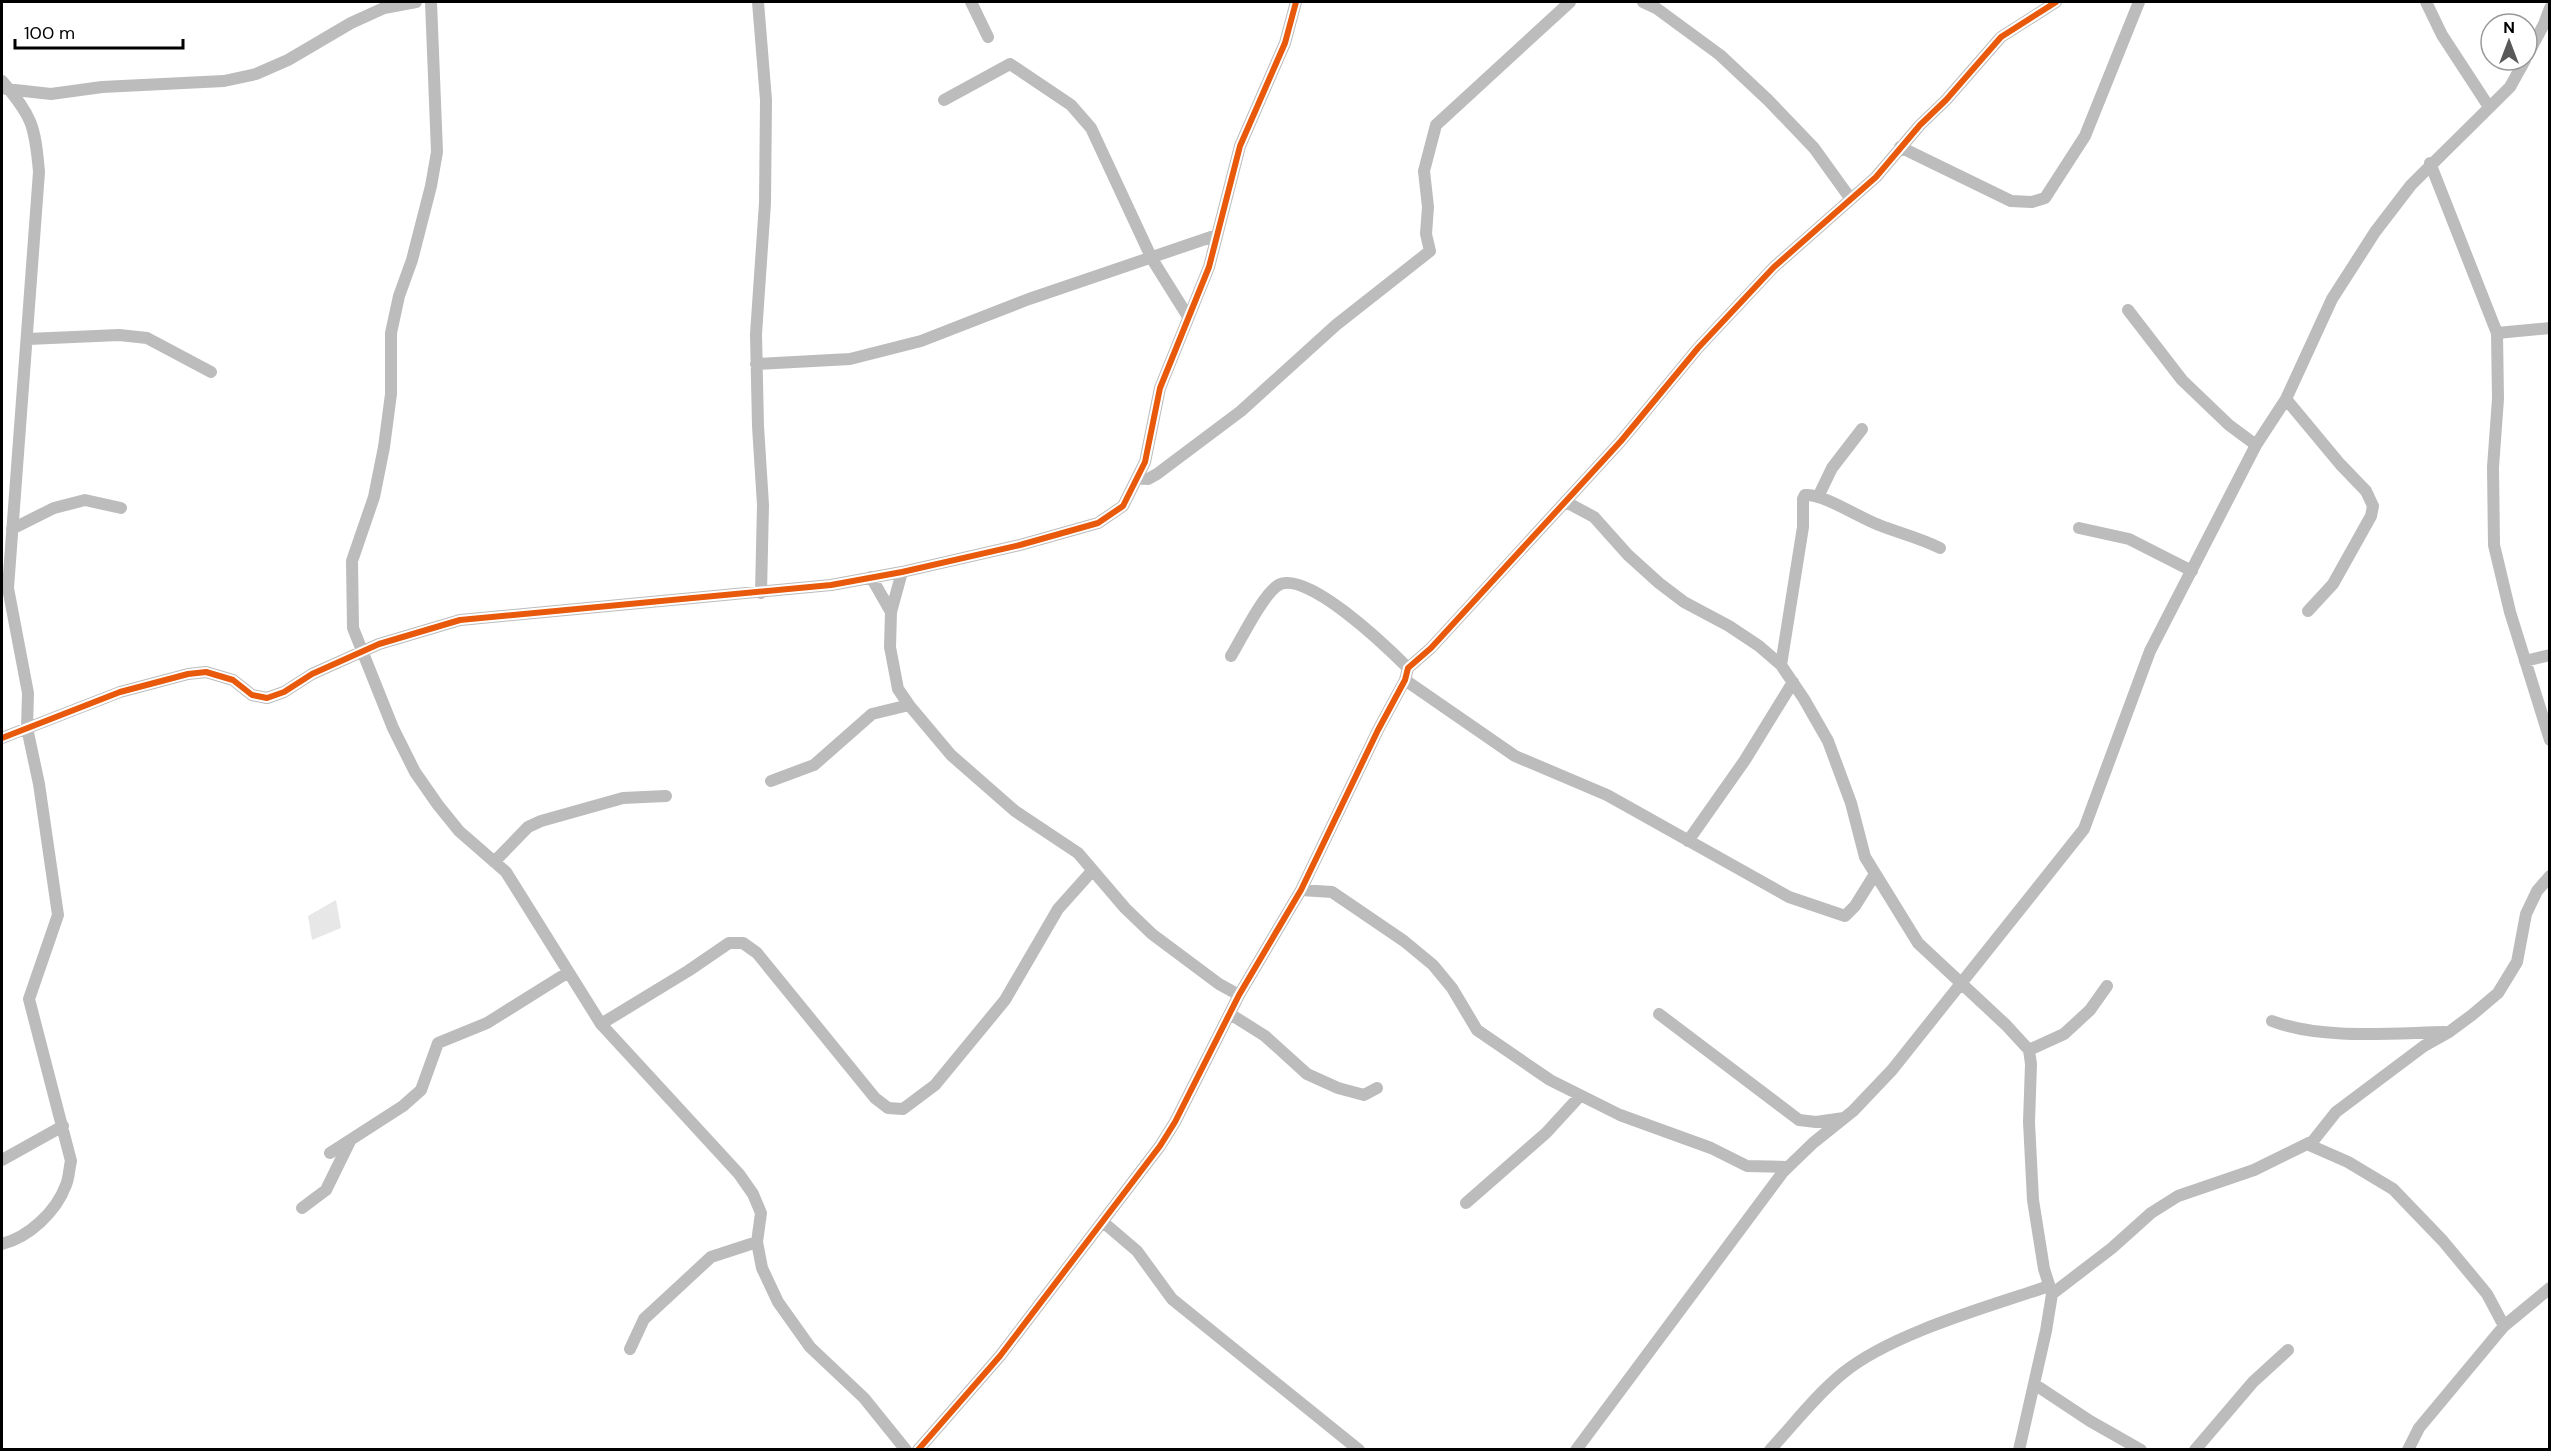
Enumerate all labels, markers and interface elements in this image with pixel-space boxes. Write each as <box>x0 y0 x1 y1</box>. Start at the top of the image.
scale bar <box>15 12 183 50</box>
north arrow <box>2479 12 2539 72</box>
text: N <box>2503 17 2515 38</box>
text: 100 m <box>24 21 75 45</box>

